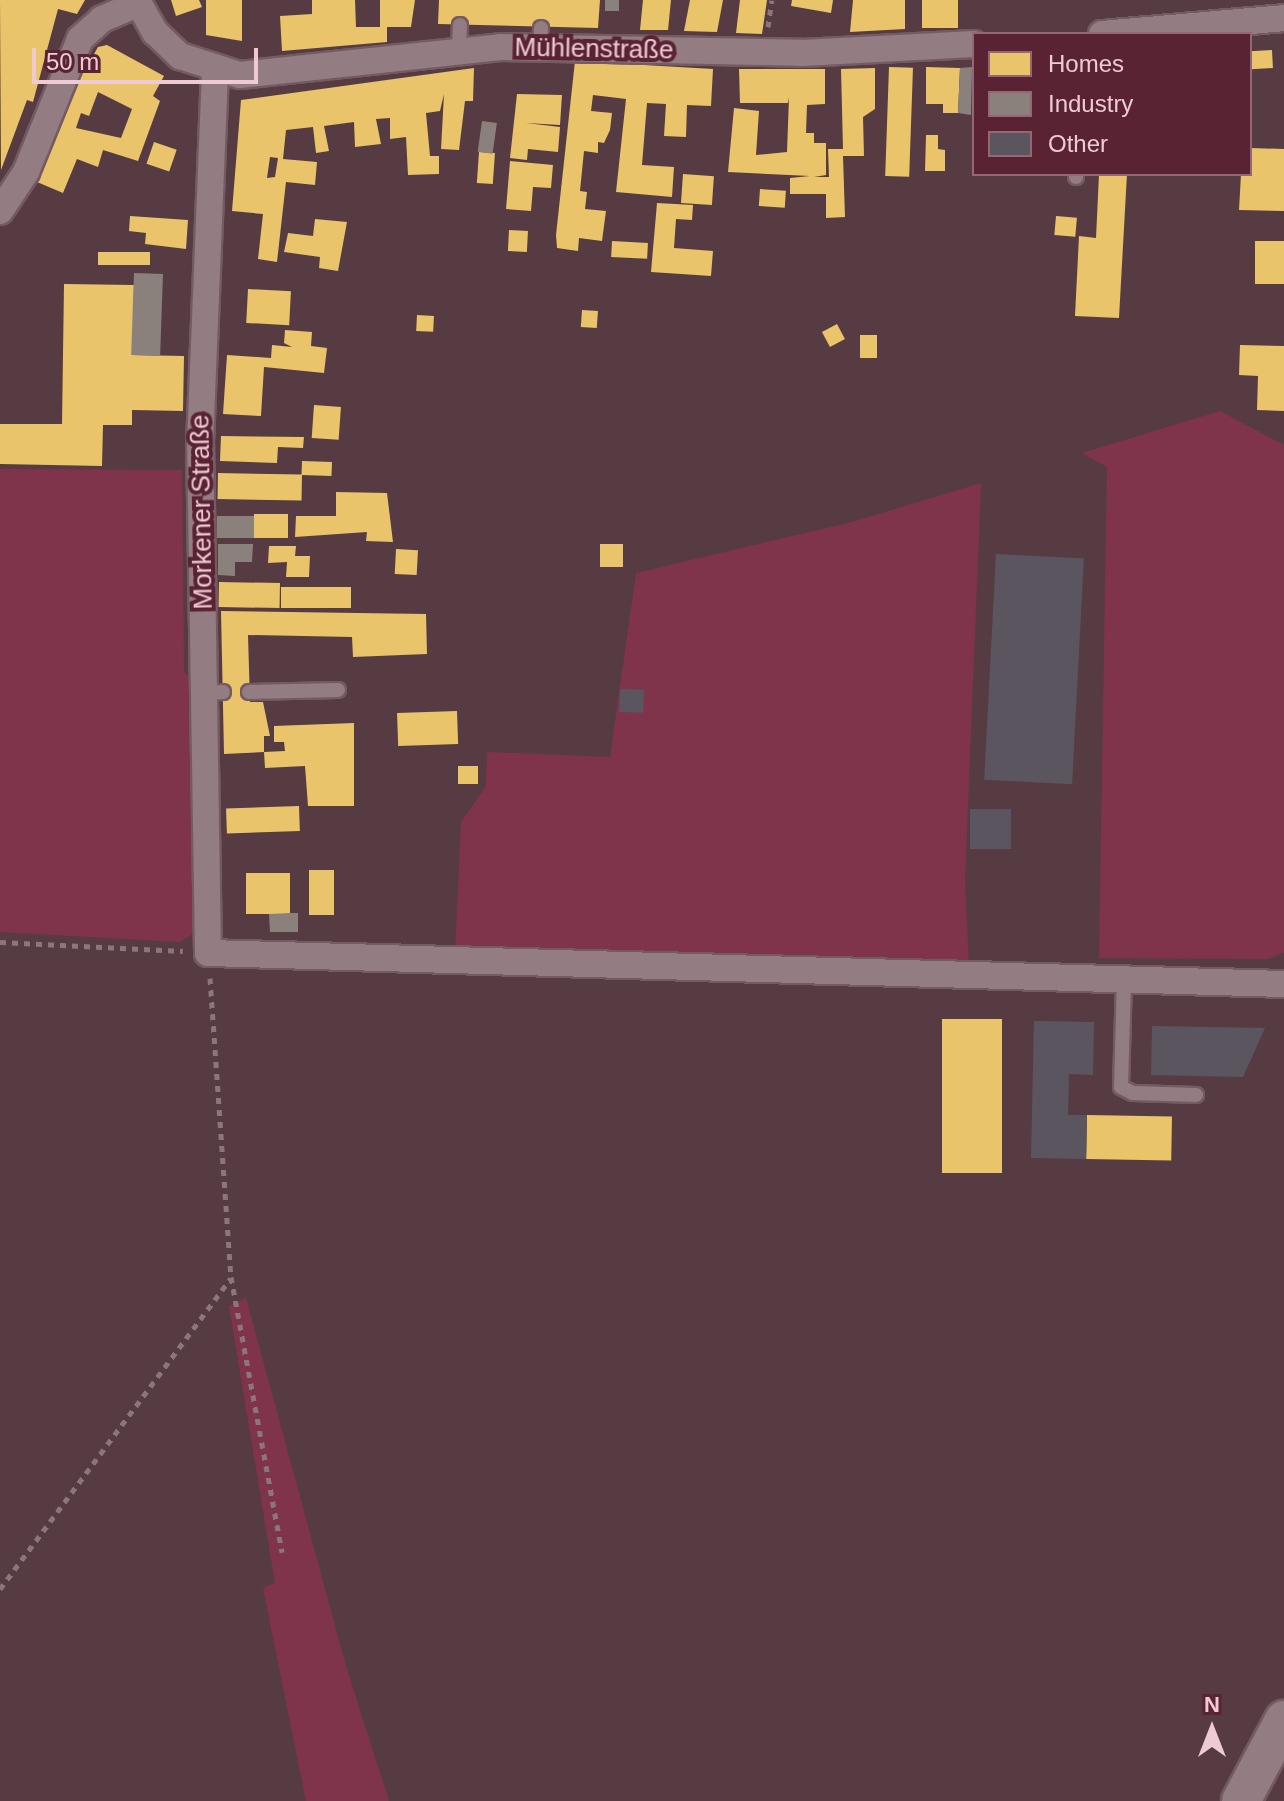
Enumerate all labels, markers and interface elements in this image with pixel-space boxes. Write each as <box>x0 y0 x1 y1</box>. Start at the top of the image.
scale bar <box>36 32 262 82</box>
street label: Mühlenstraße <box>514 32 674 66</box>
legend <box>972 32 1252 176</box>
text: 50 m <box>46 48 99 75</box>
text: Homes <box>1048 50 1124 77</box>
text: Industry <box>1048 90 1133 117</box>
text: Other <box>1048 130 1108 157</box>
street label: Morkener Straße <box>185 414 219 610</box>
north arrow <box>1172 1689 1252 1769</box>
text: N <box>1204 1692 1220 1717</box>

